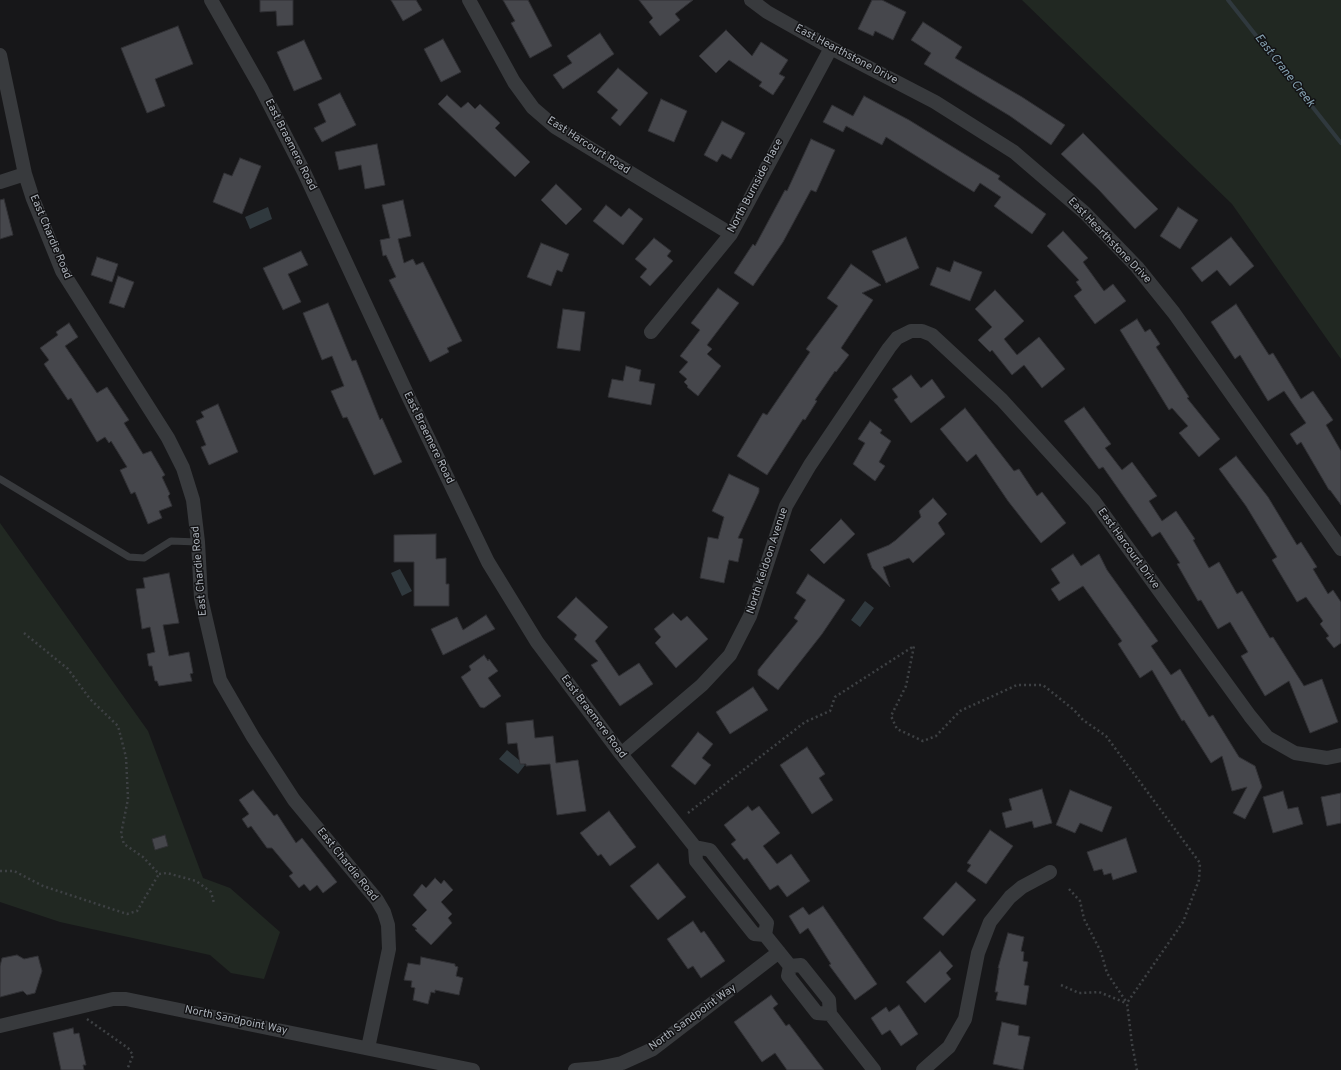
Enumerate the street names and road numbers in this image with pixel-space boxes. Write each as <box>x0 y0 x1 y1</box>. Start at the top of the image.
street label: East Hearthstone Drive <box>792 22 900 88</box>
street label: East Braemere Road <box>261 97 319 193</box>
street label: East Harcourt Road <box>544 114 632 178</box>
street label: North Burnside Place <box>726 137 786 235</box>
street label: East Chardie Road <box>26 193 74 281</box>
street label: East Hearthstone Drive <box>1065 195 1153 287</box>
street label: East Braemere Road <box>400 390 456 486</box>
street label: North Keldoon Avenue <box>745 506 791 616</box>
street label: East Harcourt Drive <box>1094 506 1162 592</box>
street label: East Chardie Road <box>189 525 211 617</box>
street label: East Braemere Road <box>557 673 629 761</box>
street label: East Chardie Road <box>313 826 381 904</box>
street label: North Sandpoint Way <box>647 982 739 1054</box>
street label: North Sandpoint Way <box>183 1004 289 1038</box>

